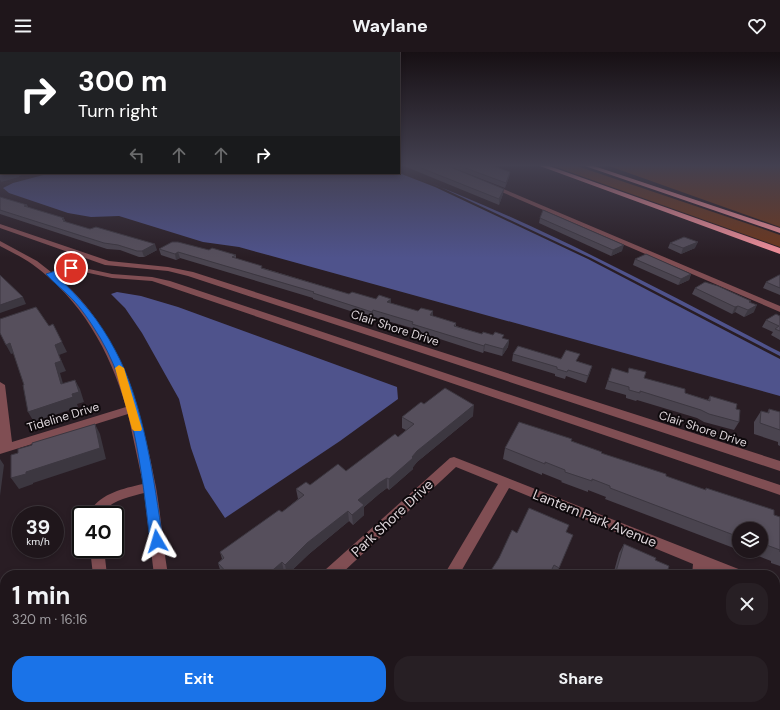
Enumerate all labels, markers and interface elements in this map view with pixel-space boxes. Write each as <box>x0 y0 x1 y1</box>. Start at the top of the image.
text: Waylane <box>352 14 428 38</box>
icon: menu <box>12 15 34 37</box>
icon: heart <box>746 15 768 37</box>
text: 300 m <box>78 63 167 100</box>
icon: right <box>12 68 64 120</box>
text: Turn right <box>78 99 158 123</box>
icon: left <box>126 144 148 166</box>
icon: ahead <box>168 144 190 166</box>
icon: ahead <box>210 144 232 166</box>
icon: right <box>252 144 274 166</box>
pin <box>54 251 88 285</box>
icon: arrive <box>60 257 82 279</box>
street label: Clair Shore Drive <box>349 306 441 350</box>
street label: Tideline Drive <box>25 398 101 436</box>
street label: Clair Shore Drive <box>657 407 749 451</box>
street label: Park Shore Drive <box>347 475 437 561</box>
street label: Lantern Park Avenue <box>530 485 660 551</box>
speed limit sign: 40 <box>72 506 124 558</box>
text: 39 <box>26 514 50 540</box>
position arrow <box>136 520 178 562</box>
map controls <box>732 522 768 558</box>
button: layers <box>732 522 768 558</box>
text: km/h <box>26 535 50 548</box>
text: 1 min <box>12 580 70 611</box>
button: close <box>726 583 768 625</box>
text: 320 m · 16:16 <box>12 611 88 628</box>
button: Exit <box>12 656 386 702</box>
button: Share <box>394 656 768 702</box>

